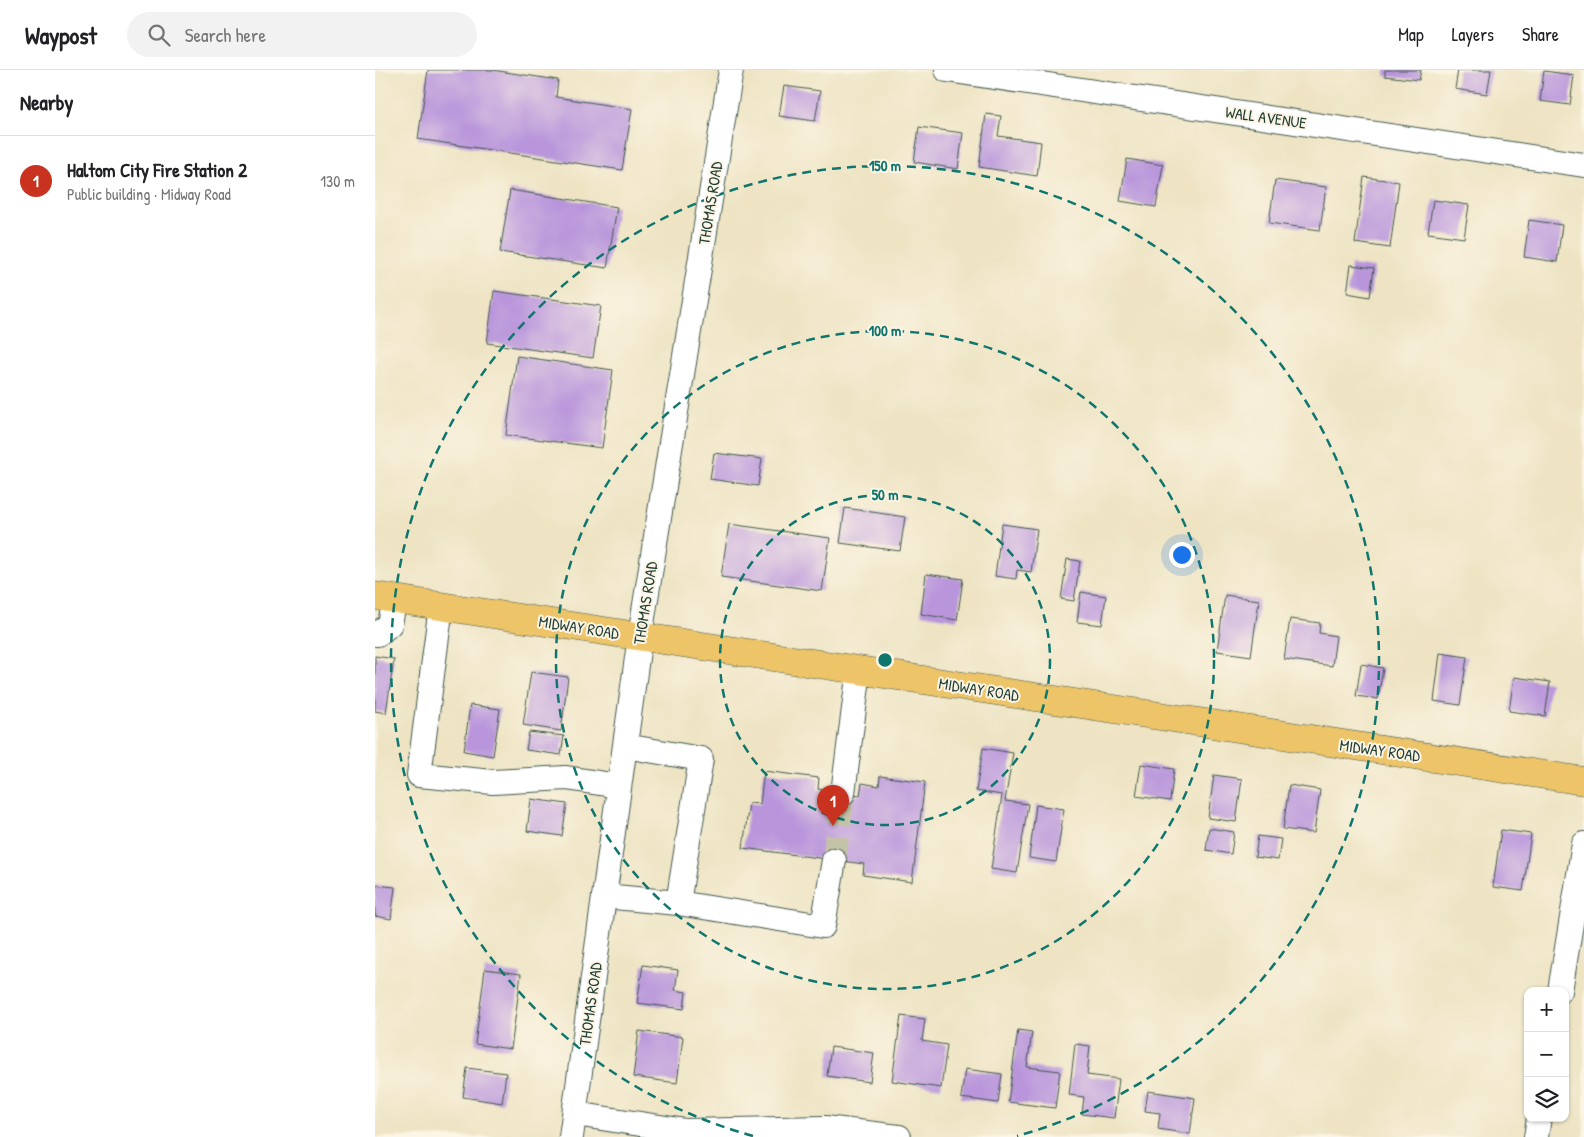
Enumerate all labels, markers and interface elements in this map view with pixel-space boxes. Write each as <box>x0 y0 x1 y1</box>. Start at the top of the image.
search box <box>127 12 477 57</box>
text: Waypost <box>25 19 97 51</box>
icon: search <box>145 21 173 49</box>
text: Search here <box>185 22 266 48</box>
text: Map <box>1398 22 1424 47</box>
text: Layers <box>1452 22 1494 47</box>
text: Share <box>1522 22 1559 47</box>
text: Nearby <box>20 88 73 117</box>
street label: WALL AVENUE <box>1224 100 1308 134</box>
text: 150 m <box>869 155 901 176</box>
text: Haltom City Fire Station 2 <box>67 157 247 183</box>
street label: THOMAS ROAD <box>693 160 727 246</box>
text: 1 <box>33 170 39 192</box>
text: 130 m <box>320 170 355 192</box>
text: Public building · Midway Road <box>67 183 231 205</box>
text: 100 m <box>869 320 901 341</box>
text: 50 m <box>872 484 898 505</box>
your location <box>1169 542 1195 568</box>
street label: THOMAS ROAD <box>628 560 662 646</box>
street label: MIDWAY ROAD <box>537 610 621 644</box>
centre of rings <box>876 651 894 669</box>
street label: MIDWAY ROAD <box>937 672 1021 706</box>
street label: MIDWAY ROAD <box>1338 733 1422 767</box>
pin: 1 <box>817 785 849 826</box>
street label: THOMAS ROAD <box>573 961 607 1047</box>
map controls <box>1524 987 1569 1122</box>
button: + <box>1524 987 1569 1032</box>
button: − <box>1524 1032 1569 1077</box>
button: layers <box>1524 1077 1569 1122</box>

